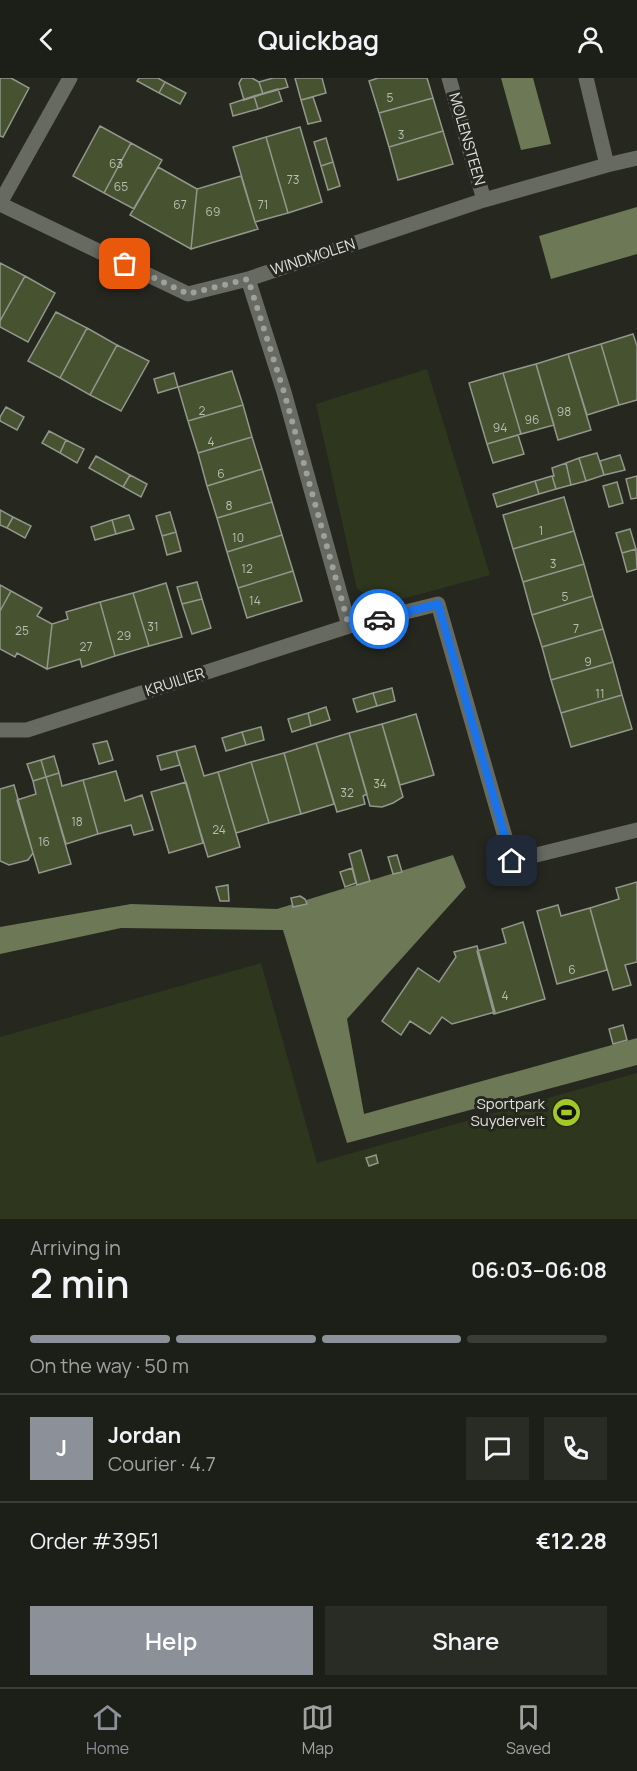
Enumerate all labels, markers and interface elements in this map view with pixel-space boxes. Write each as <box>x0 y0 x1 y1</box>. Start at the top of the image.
text: Quickbag <box>258 21 379 58</box>
icon: back <box>30 23 63 56</box>
icon: person <box>574 23 607 56</box>
house number: 5 <box>387 89 394 106</box>
street label: MOLENSTEEN <box>444 90 491 188</box>
house number: 3 <box>398 126 404 143</box>
house number: 63 <box>109 155 123 172</box>
house number: 73 <box>287 171 299 188</box>
house number: 65 <box>114 178 128 195</box>
house number: 67 <box>173 196 187 213</box>
house number: 71 <box>258 196 268 213</box>
house number: 69 <box>206 203 220 220</box>
street label: WINDMOLEN <box>268 233 358 280</box>
pin <box>99 238 150 289</box>
icon: bag <box>108 247 141 280</box>
house number: 2 <box>199 402 206 419</box>
house number: 98 <box>557 403 571 420</box>
house number: 96 <box>525 411 539 428</box>
house number: 94 <box>493 419 507 436</box>
house number: 4 <box>207 433 215 450</box>
house number: 6 <box>217 465 225 482</box>
house number: 8 <box>226 497 233 514</box>
house number: 1 <box>539 522 543 539</box>
house number: 10 <box>232 529 244 546</box>
house number: 3 <box>550 555 556 572</box>
house number: 12 <box>241 560 253 577</box>
house number: 5 <box>562 588 569 605</box>
courier <box>349 589 409 649</box>
house number: 14 <box>249 592 261 609</box>
icon: car <box>363 603 396 636</box>
house number: 31 <box>147 618 159 635</box>
house number: 7 <box>573 620 579 637</box>
house number: 25 <box>15 622 29 639</box>
house number: 29 <box>117 627 131 644</box>
house number: 27 <box>80 638 92 655</box>
house number: 9 <box>584 653 592 670</box>
street label: KRUILIER <box>142 662 207 701</box>
house number: 11 <box>595 685 605 702</box>
house number: 34 <box>373 775 387 792</box>
house number: 32 <box>340 784 354 801</box>
house number: 18 <box>71 813 83 830</box>
house number: 24 <box>212 821 226 838</box>
house number: 16 <box>38 833 50 850</box>
pin <box>486 835 537 886</box>
icon: home <box>495 844 528 877</box>
house number: 6 <box>568 961 576 978</box>
house number: 4 <box>501 987 509 1004</box>
place label: Sportpark Suydervelt <box>471 1093 546 1131</box>
sports icon: Sportpark Suydervelt <box>550 1097 582 1129</box>
text: Arriving in <box>30 1234 121 1261</box>
text: 06:03–06:08 <box>471 1255 607 1285</box>
text: 2 min <box>30 1256 129 1310</box>
text: On the way · 50 m <box>30 1352 189 1379</box>
button: chat <box>466 1417 529 1480</box>
button: phone <box>544 1417 607 1480</box>
text: Jordan <box>108 1420 181 1450</box>
text: J <box>56 1433 67 1463</box>
text: Courier · 4.7 <box>108 1450 216 1477</box>
text: Order #3951 <box>30 1526 159 1556</box>
text: €12.28 <box>536 1526 607 1556</box>
button: Help <box>30 1606 313 1675</box>
button: Share <box>325 1606 607 1675</box>
tab: Home <box>86 1701 129 1759</box>
tab: Map <box>301 1701 334 1759</box>
tab: Saved <box>506 1701 551 1759</box>

